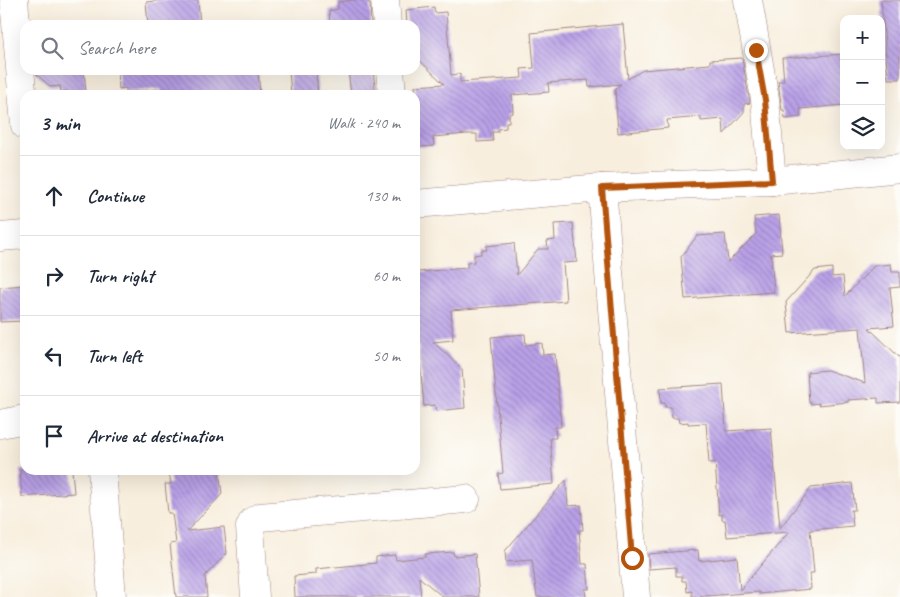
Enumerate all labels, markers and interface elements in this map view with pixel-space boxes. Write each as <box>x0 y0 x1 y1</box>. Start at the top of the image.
map controls <box>840 15 885 150</box>
button: + <box>840 15 885 60</box>
search box <box>20 20 420 75</box>
icon: search <box>38 34 66 62</box>
text: Search here <box>78 36 155 60</box>
route end <box>745 39 768 62</box>
button: − <box>840 60 885 105</box>
button: layers <box>840 105 885 150</box>
text: 3 min <box>40 110 80 136</box>
text: Walk · 240 m <box>328 113 400 133</box>
icon: ahead <box>40 182 68 210</box>
text: Continue <box>87 184 144 208</box>
text: 130 m <box>366 186 400 206</box>
icon: right <box>40 262 68 290</box>
text: Turn right <box>87 264 154 288</box>
text: 60 m <box>373 266 400 286</box>
icon: left <box>40 342 68 370</box>
text: Turn left <box>87 344 142 368</box>
text: 50 m <box>373 346 400 366</box>
icon: arrive <box>40 422 68 450</box>
text: Arrive at destination <box>87 424 223 448</box>
route start <box>621 547 644 570</box>

